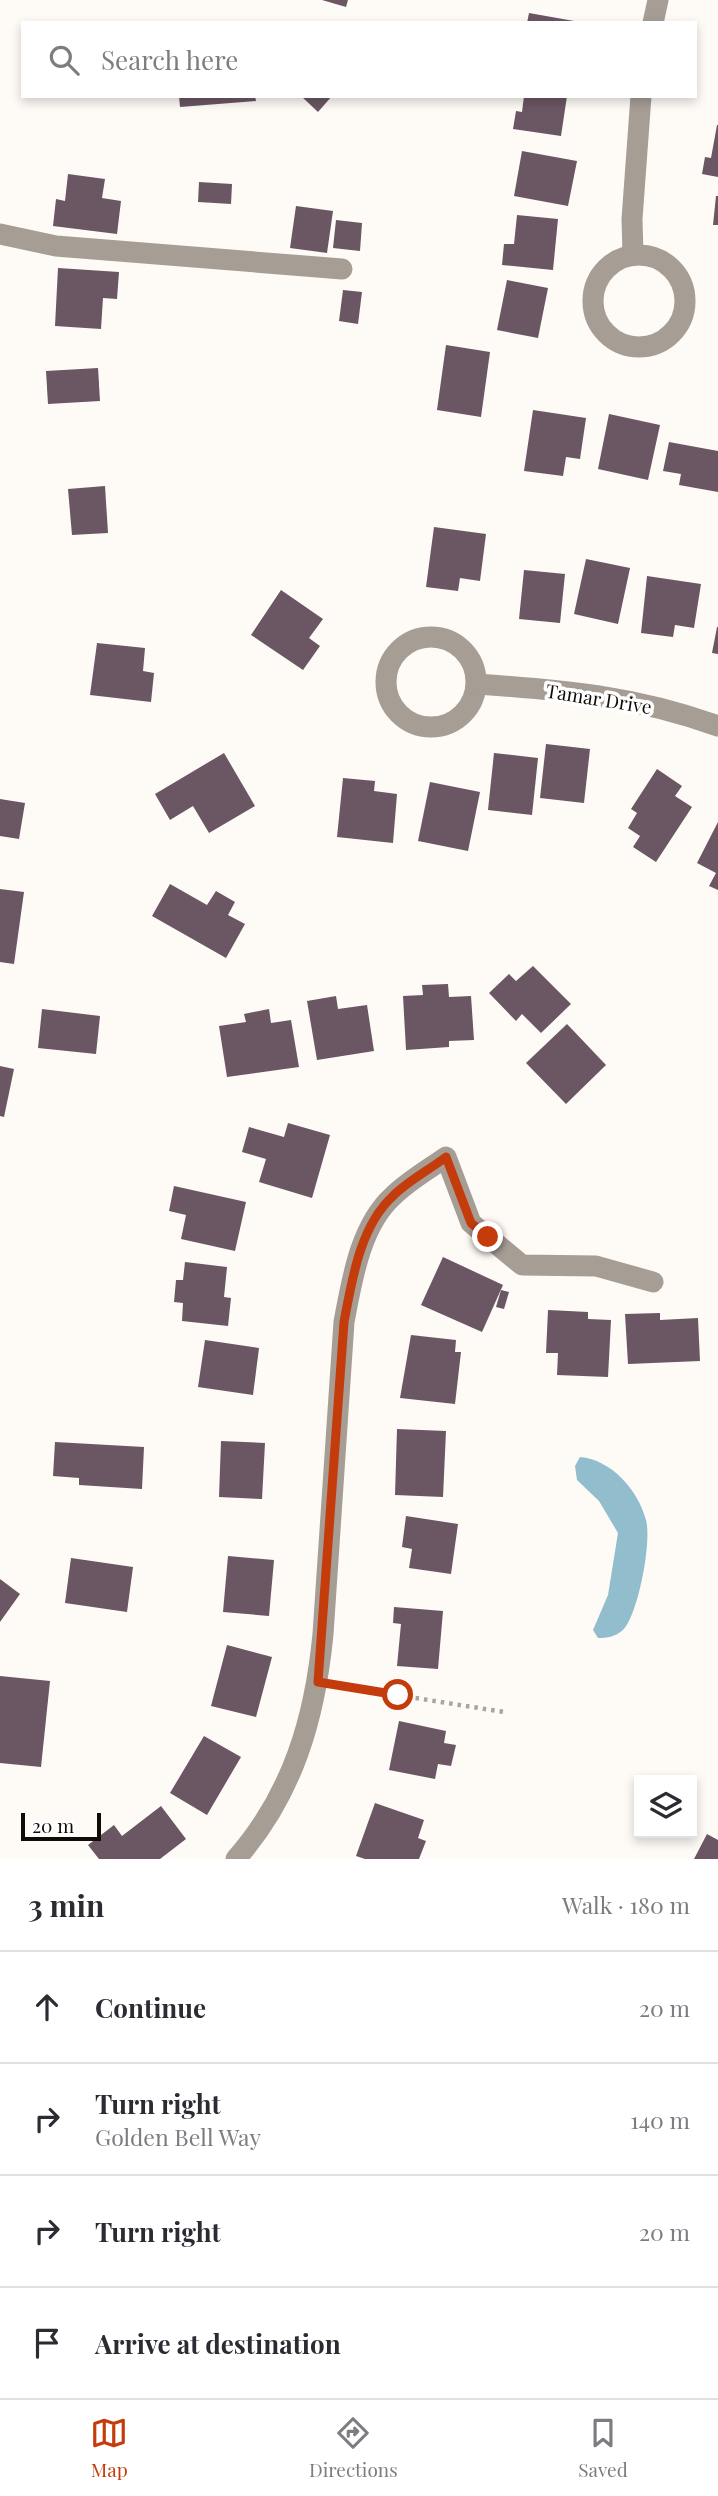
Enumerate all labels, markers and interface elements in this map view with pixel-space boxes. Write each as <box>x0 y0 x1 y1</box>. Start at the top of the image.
search box <box>21 21 697 98</box>
icon: search <box>45 41 83 79</box>
text: Search here <box>101 42 238 77</box>
street label: Tamar Drive <box>544 677 654 719</box>
route end <box>472 1221 503 1252</box>
route start <box>382 1679 413 1710</box>
map controls <box>634 1775 697 1838</box>
button: layers <box>634 1775 697 1838</box>
scale bar <box>21 1810 102 1842</box>
text: 20 m <box>32 1812 74 1838</box>
text: 3 min <box>28 1885 104 1925</box>
text: Walk · 180 m <box>562 1889 690 1920</box>
icon: ahead <box>28 1988 66 2026</box>
text: Continue <box>95 1990 206 2025</box>
text: 20 m <box>639 1992 690 2023</box>
text: Turn right <box>95 2086 221 2121</box>
icon: right <box>28 2100 66 2138</box>
text: 140 m <box>630 2104 690 2135</box>
text: Golden Bell Way <box>95 2121 261 2152</box>
icon: right <box>28 2212 66 2250</box>
text: Turn right <box>95 2214 221 2249</box>
text: 20 m <box>639 2216 690 2247</box>
icon: arrive <box>28 2324 66 2362</box>
text: Arrive at destination <box>95 2326 341 2361</box>
tab: Map <box>90 2414 128 2482</box>
tab: Directions <box>309 2414 398 2482</box>
tab: Saved <box>578 2414 628 2482</box>

